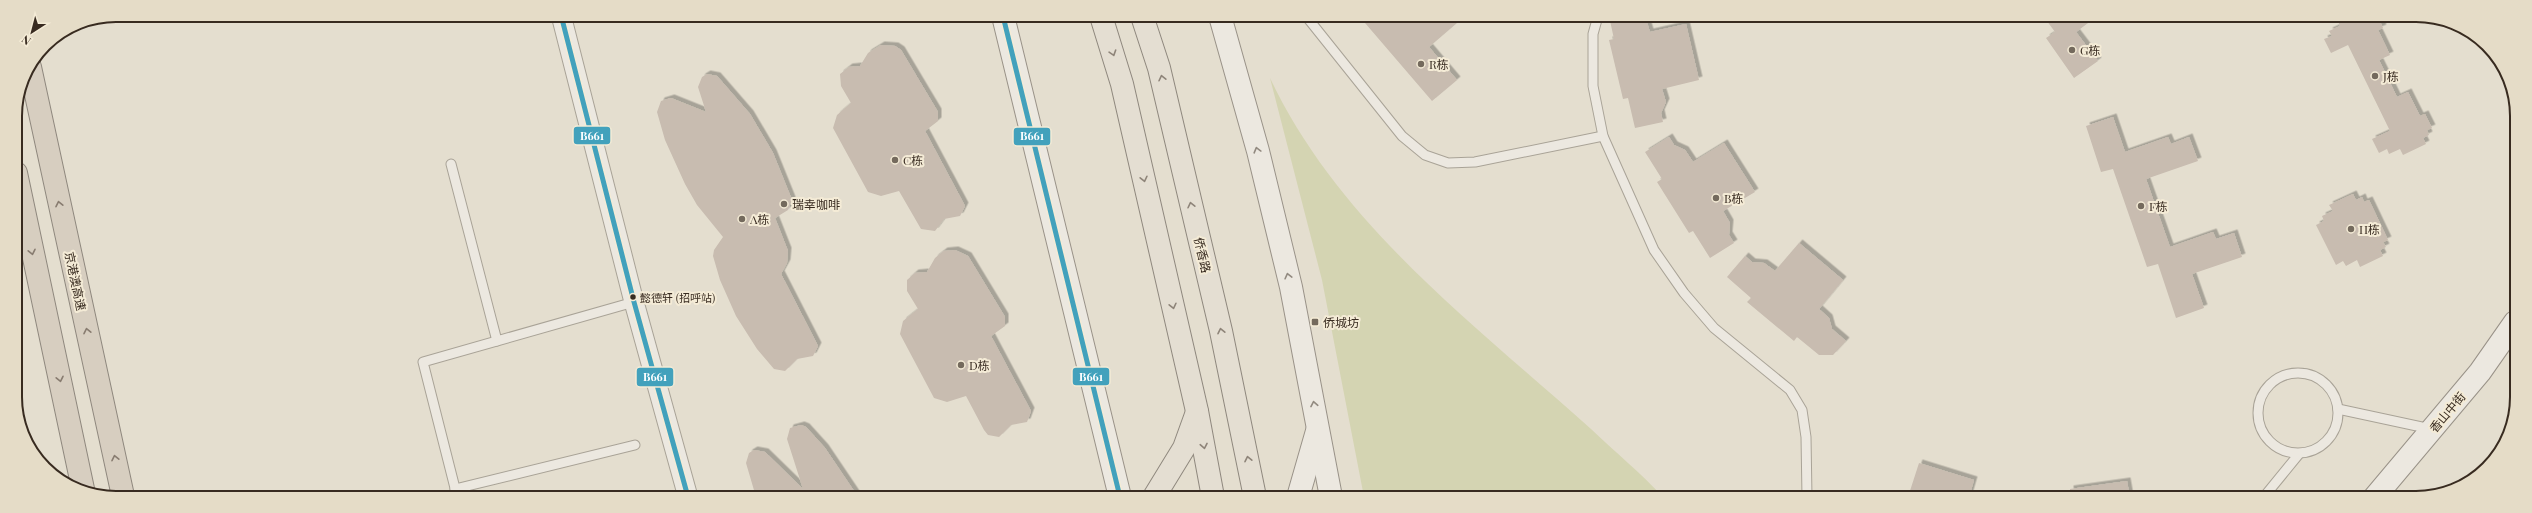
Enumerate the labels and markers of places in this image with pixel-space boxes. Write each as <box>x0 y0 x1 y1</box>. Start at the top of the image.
place label: G栋 <box>2080 42 2100 58</box>
marker: G栋 <box>2067 45 2077 55</box>
place label: R栋 <box>1429 56 1449 72</box>
marker: R栋 <box>1416 59 1426 69</box>
place label: J栋 <box>2382 68 2399 84</box>
marker: J栋 <box>2370 71 2380 81</box>
place label: C栋 <box>903 152 923 168</box>
marker: C栋 <box>890 155 900 165</box>
place label: B栋 <box>1724 190 1743 206</box>
marker: B栋 <box>1711 193 1721 203</box>
place label: 瑞幸咖啡 <box>792 196 840 212</box>
place label: F栋 <box>2149 198 2168 214</box>
marker: 瑞幸咖啡 <box>779 199 789 209</box>
marker: F栋 <box>2136 201 2146 211</box>
place label: A栋 <box>749 211 770 227</box>
marker: A栋 <box>737 214 747 224</box>
place label: H栋 <box>2359 221 2380 237</box>
marker: H栋 <box>2346 224 2356 234</box>
place label: 懿德轩 (招呼站) <box>640 290 715 305</box>
marker: 懿德轩 (招呼站) <box>628 292 638 302</box>
place label: 侨城坊 <box>1323 314 1359 330</box>
marker: 侨城坊 <box>1310 317 1320 327</box>
place label: D栋 <box>969 357 990 373</box>
marker: D栋 <box>956 360 966 370</box>

